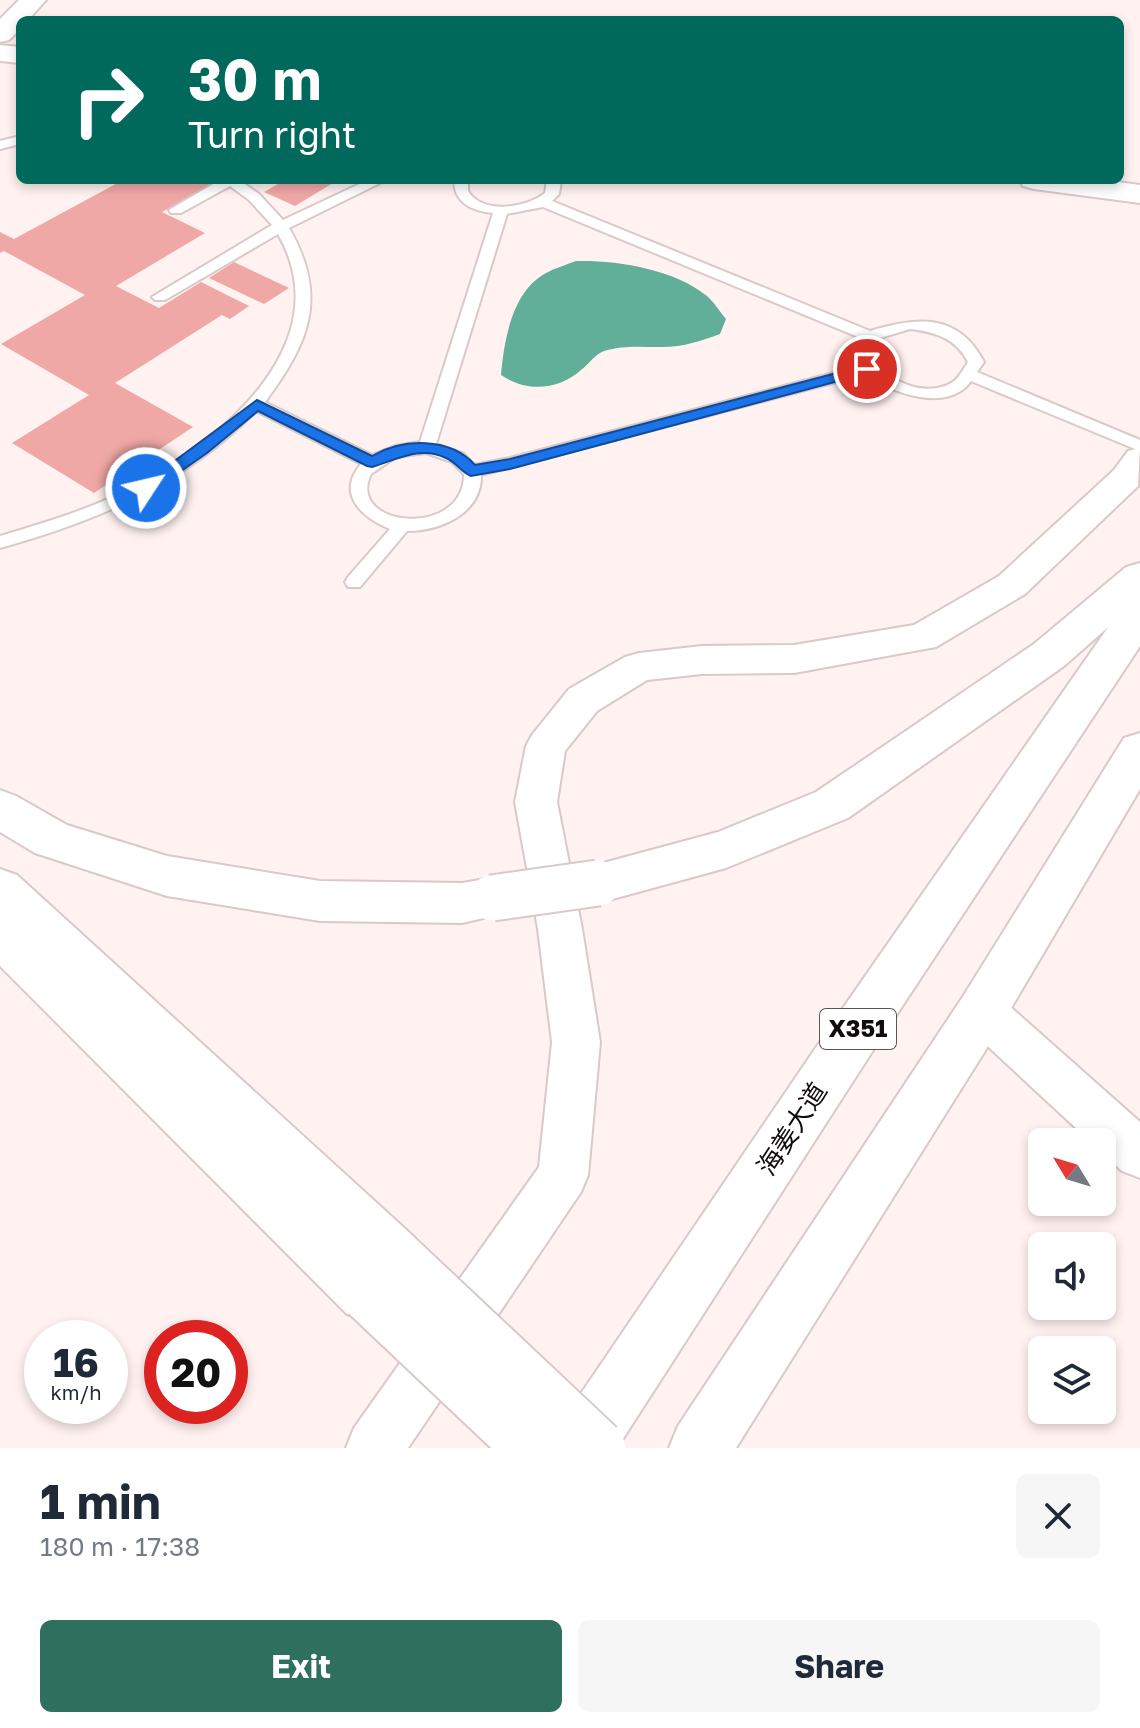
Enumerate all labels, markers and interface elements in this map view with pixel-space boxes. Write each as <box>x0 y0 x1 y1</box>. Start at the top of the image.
text: 30 m <box>188 45 322 112</box>
icon: right <box>56 48 160 152</box>
text: Turn right <box>188 113 356 156</box>
pin <box>833 335 901 403</box>
icon: arrive <box>845 347 889 391</box>
position arrow <box>104 446 188 530</box>
road number: X351 <box>820 1009 896 1049</box>
street label: 海姜大道 <box>750 1077 833 1181</box>
north arrow <box>1028 1128 1116 1216</box>
map controls <box>1028 1128 1116 1424</box>
button: sound <box>1028 1232 1116 1320</box>
speed limit sign: 20 <box>144 1320 248 1424</box>
button: layers <box>1028 1336 1116 1424</box>
text: 16 <box>53 1338 99 1386</box>
text: km/h <box>51 1380 101 1404</box>
text: 1 min <box>40 1472 161 1530</box>
button: close <box>1016 1474 1100 1558</box>
text: 180 m · 17:38 <box>40 1531 200 1562</box>
button: Exit <box>40 1620 562 1712</box>
button: Share <box>578 1620 1100 1712</box>

